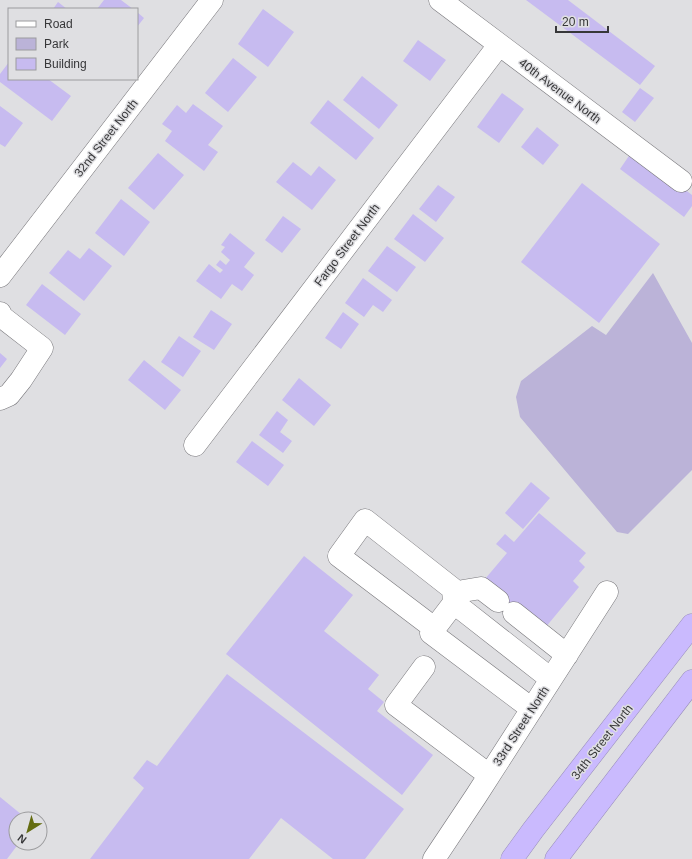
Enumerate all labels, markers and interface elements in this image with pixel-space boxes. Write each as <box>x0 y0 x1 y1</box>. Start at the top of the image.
legend <box>8 8 138 80</box>
scale bar <box>556 8 608 34</box>
text: 20 m <box>562 15 589 29</box>
text: Road <box>44 17 73 31</box>
text: Park <box>44 37 70 51</box>
street label: 40th Avenue North <box>516 56 604 126</box>
text: Building <box>44 57 87 71</box>
street label: 32nd Street North <box>71 96 141 180</box>
street label: Fargo Street North <box>312 201 382 289</box>
street label: 33rd Street North <box>490 684 552 768</box>
street label: 34th Street North <box>568 702 636 782</box>
north arrow <box>8 811 48 851</box>
text: N <box>15 832 29 846</box>

